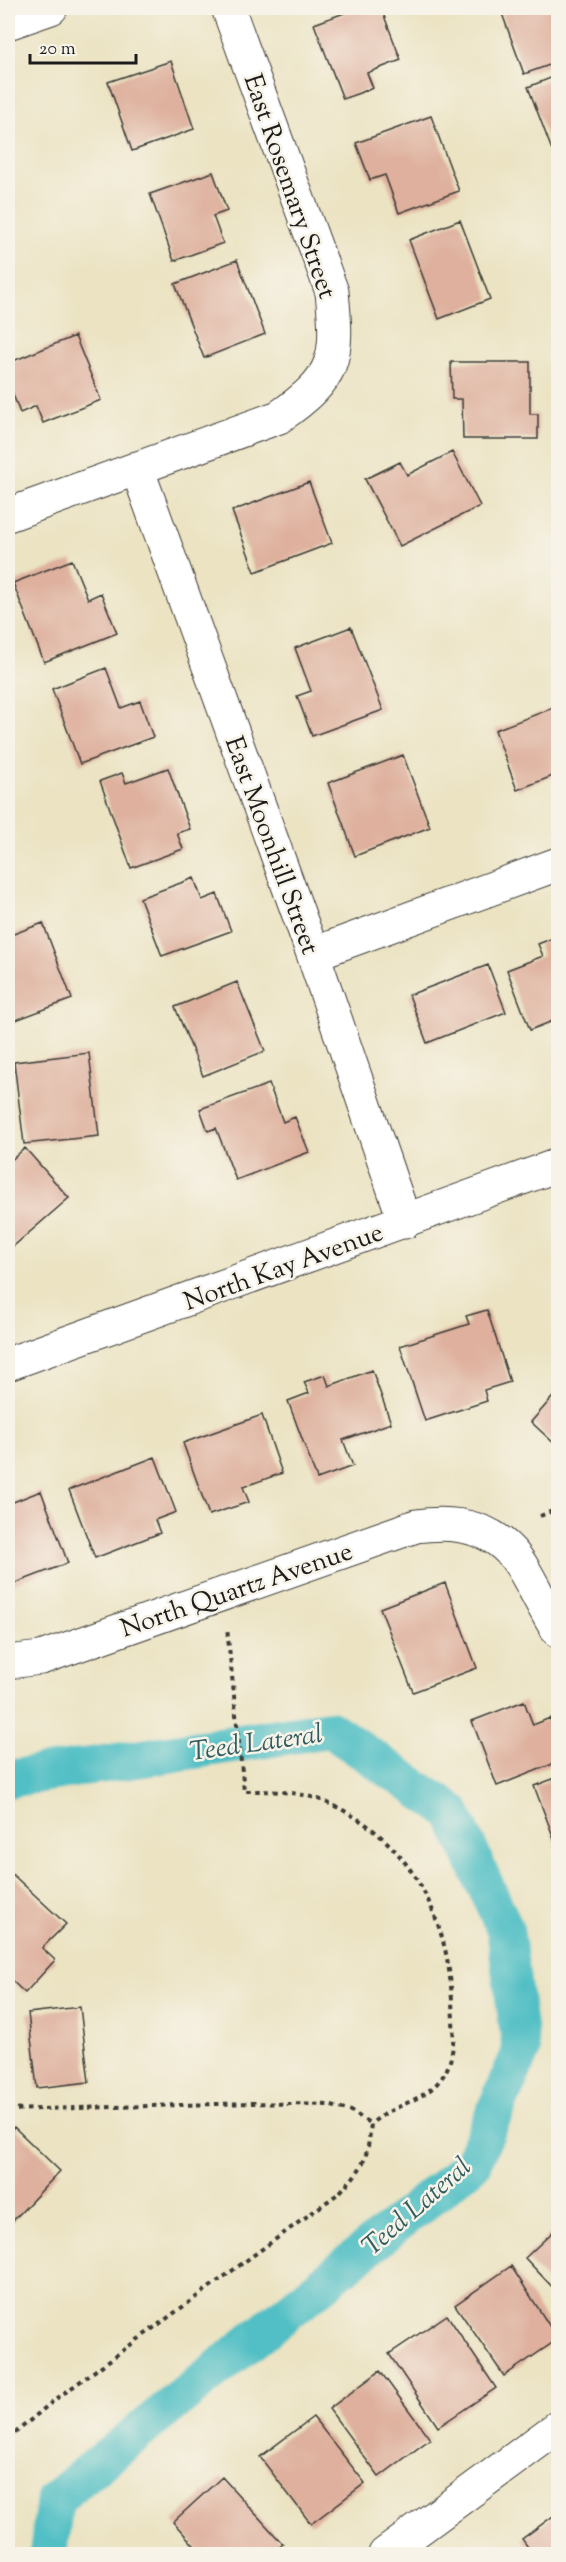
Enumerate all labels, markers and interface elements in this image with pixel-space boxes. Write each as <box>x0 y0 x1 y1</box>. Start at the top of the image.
scale bar <box>30 27 136 65</box>
text: 20 m <box>39 37 76 63</box>
street label: East Rosemary Street <box>233 70 344 304</box>
street label: East Moonhill Street <box>214 732 327 960</box>
street label: North Kay Avenue <box>179 1215 389 1322</box>
street label: North Quartz Avenue <box>116 1534 358 1648</box>
water label: Teed Lateral <box>187 1716 325 1773</box>
water label: Teed Lateral <box>354 2149 481 2266</box>

